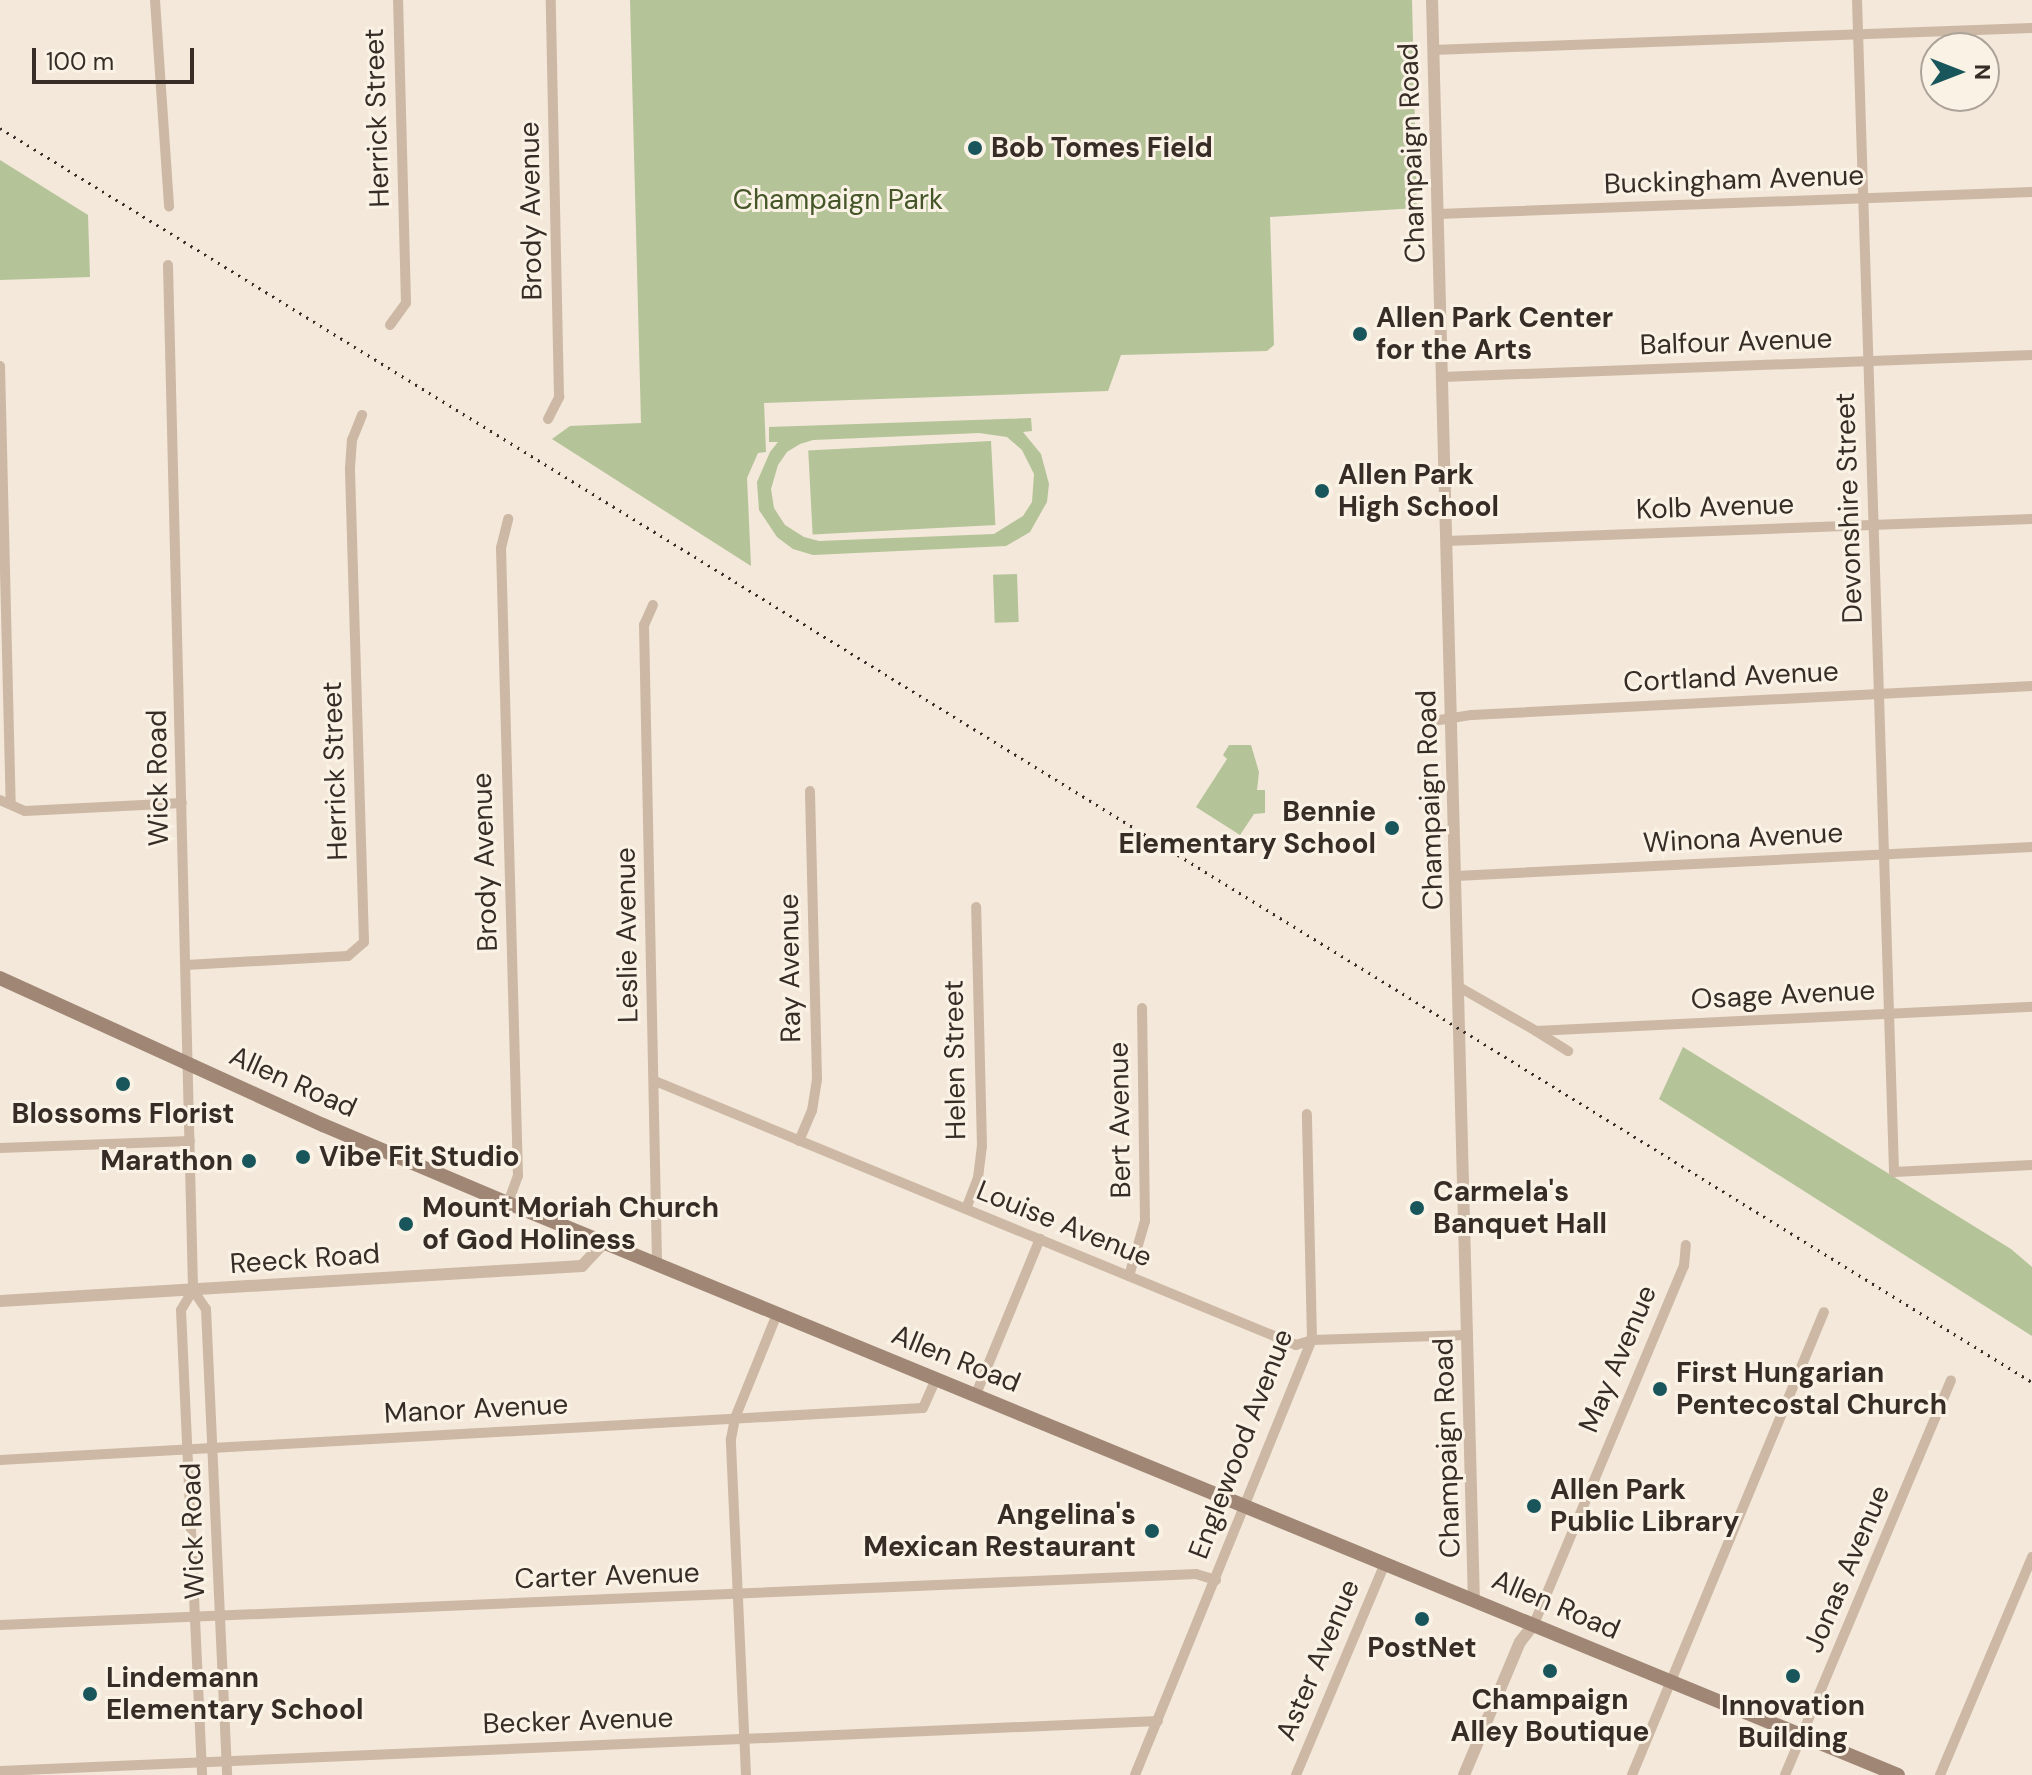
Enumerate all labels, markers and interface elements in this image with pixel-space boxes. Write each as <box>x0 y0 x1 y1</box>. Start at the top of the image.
street label: Herrick Street <box>357 28 397 208</box>
scale bar <box>36 32 198 82</box>
north arrow <box>1920 32 2000 112</box>
street label: Champaign Road <box>1391 42 1433 264</box>
text: 100 m <box>46 46 114 77</box>
text: N <box>1968 64 1997 80</box>
street label: Brody Avenue <box>513 121 549 301</box>
place label: Bob Tomes Field <box>991 131 1213 165</box>
marker: Bob Tomes Field <box>966 139 984 157</box>
street label: Buckingham Avenue <box>1603 159 1865 201</box>
park label: Champaign Park <box>733 183 943 217</box>
place label: Allen Park Center for the Arts <box>1376 301 1613 367</box>
street label: Balfour Avenue <box>1639 322 1833 362</box>
marker: Allen Park Center for the Arts <box>1351 325 1369 343</box>
street label: Devonshire Street <box>1828 392 1870 624</box>
place label: Allen Park High School <box>1338 458 1499 524</box>
marker: Allen Park High School <box>1313 482 1331 500</box>
street label: Kolb Avenue <box>1635 487 1795 527</box>
street label: Cortland Avenue <box>1622 655 1840 699</box>
street label: Herrick Street <box>315 681 355 861</box>
street label: Champaign Road <box>1409 689 1451 911</box>
street label: Wick Road <box>140 709 176 847</box>
street label: Brody Avenue <box>465 772 505 952</box>
place label: Bennie Elementary School <box>1119 795 1376 861</box>
street label: Winona Avenue <box>1642 816 1844 860</box>
marker: Bennie Elementary School <box>1383 819 1401 837</box>
street label: Leslie Avenue <box>609 847 645 1023</box>
street label: Ray Avenue <box>772 893 808 1043</box>
street label: Osage Avenue <box>1690 973 1876 1017</box>
street label: Helen Street <box>937 980 973 1140</box>
street label: Allen Road <box>224 1039 362 1125</box>
street label: Bert Avenue <box>1102 1041 1138 1199</box>
marker: Blossoms Florist <box>114 1075 132 1093</box>
place label: Blossoms Florist <box>12 1097 234 1131</box>
place label: Vibe Fit Studio <box>319 1140 520 1174</box>
place label: Marathon <box>100 1144 233 1178</box>
marker: Vibe Fit Studio <box>294 1148 312 1166</box>
marker: Marathon <box>240 1152 258 1170</box>
street label: Louise Avenue <box>971 1174 1157 1274</box>
place label: Carmela's Banquet Hall <box>1433 1175 1607 1241</box>
place label: Mount Moriah Church of God Holiness <box>422 1191 719 1257</box>
marker: Carmela's Banquet Hall <box>1408 1199 1426 1217</box>
marker: Mount Moriah Church of God Holiness <box>397 1215 415 1233</box>
street label: Reeck Road <box>229 1237 381 1281</box>
street label: May Avenue <box>1572 1280 1664 1438</box>
street label: Allen Road <box>887 1318 1025 1400</box>
street label: Englewood Avenue <box>1182 1324 1300 1564</box>
street label: Champaign Road <box>1426 1337 1468 1559</box>
place label: First Hungarian Pentecostal Church <box>1676 1356 1947 1422</box>
marker: First Hungarian Pentecostal Church <box>1651 1380 1669 1398</box>
street label: Manor Avenue <box>383 1387 569 1431</box>
street label: Wick Road <box>174 1462 212 1600</box>
place label: Allen Park Public Library <box>1550 1473 1739 1539</box>
street label: Jonas Avenue <box>1797 1480 1897 1658</box>
marker: Allen Park Public Library <box>1525 1497 1543 1515</box>
place label: Angelina's Mexican Restaurant <box>863 1498 1136 1564</box>
marker: Angelina's Mexican Restaurant <box>1143 1522 1161 1540</box>
street label: Carter Avenue <box>514 1556 700 1596</box>
street label: Allen Road <box>1487 1563 1625 1647</box>
street label: Aster Avenue <box>1269 1575 1367 1745</box>
marker: PostNet <box>1413 1610 1431 1628</box>
place label: PostNet <box>1367 1631 1477 1665</box>
place label: Lindemann Elementary School <box>106 1661 363 1727</box>
marker: Champaign Alley Boutique <box>1541 1662 1559 1680</box>
marker: Innovation Building <box>1784 1667 1802 1685</box>
place label: Champaign Alley Boutique <box>1451 1683 1649 1749</box>
marker: Lindemann Elementary School <box>81 1685 99 1703</box>
place label: Innovation Building <box>1721 1689 1865 1755</box>
street label: Becker Avenue <box>482 1701 674 1741</box>

